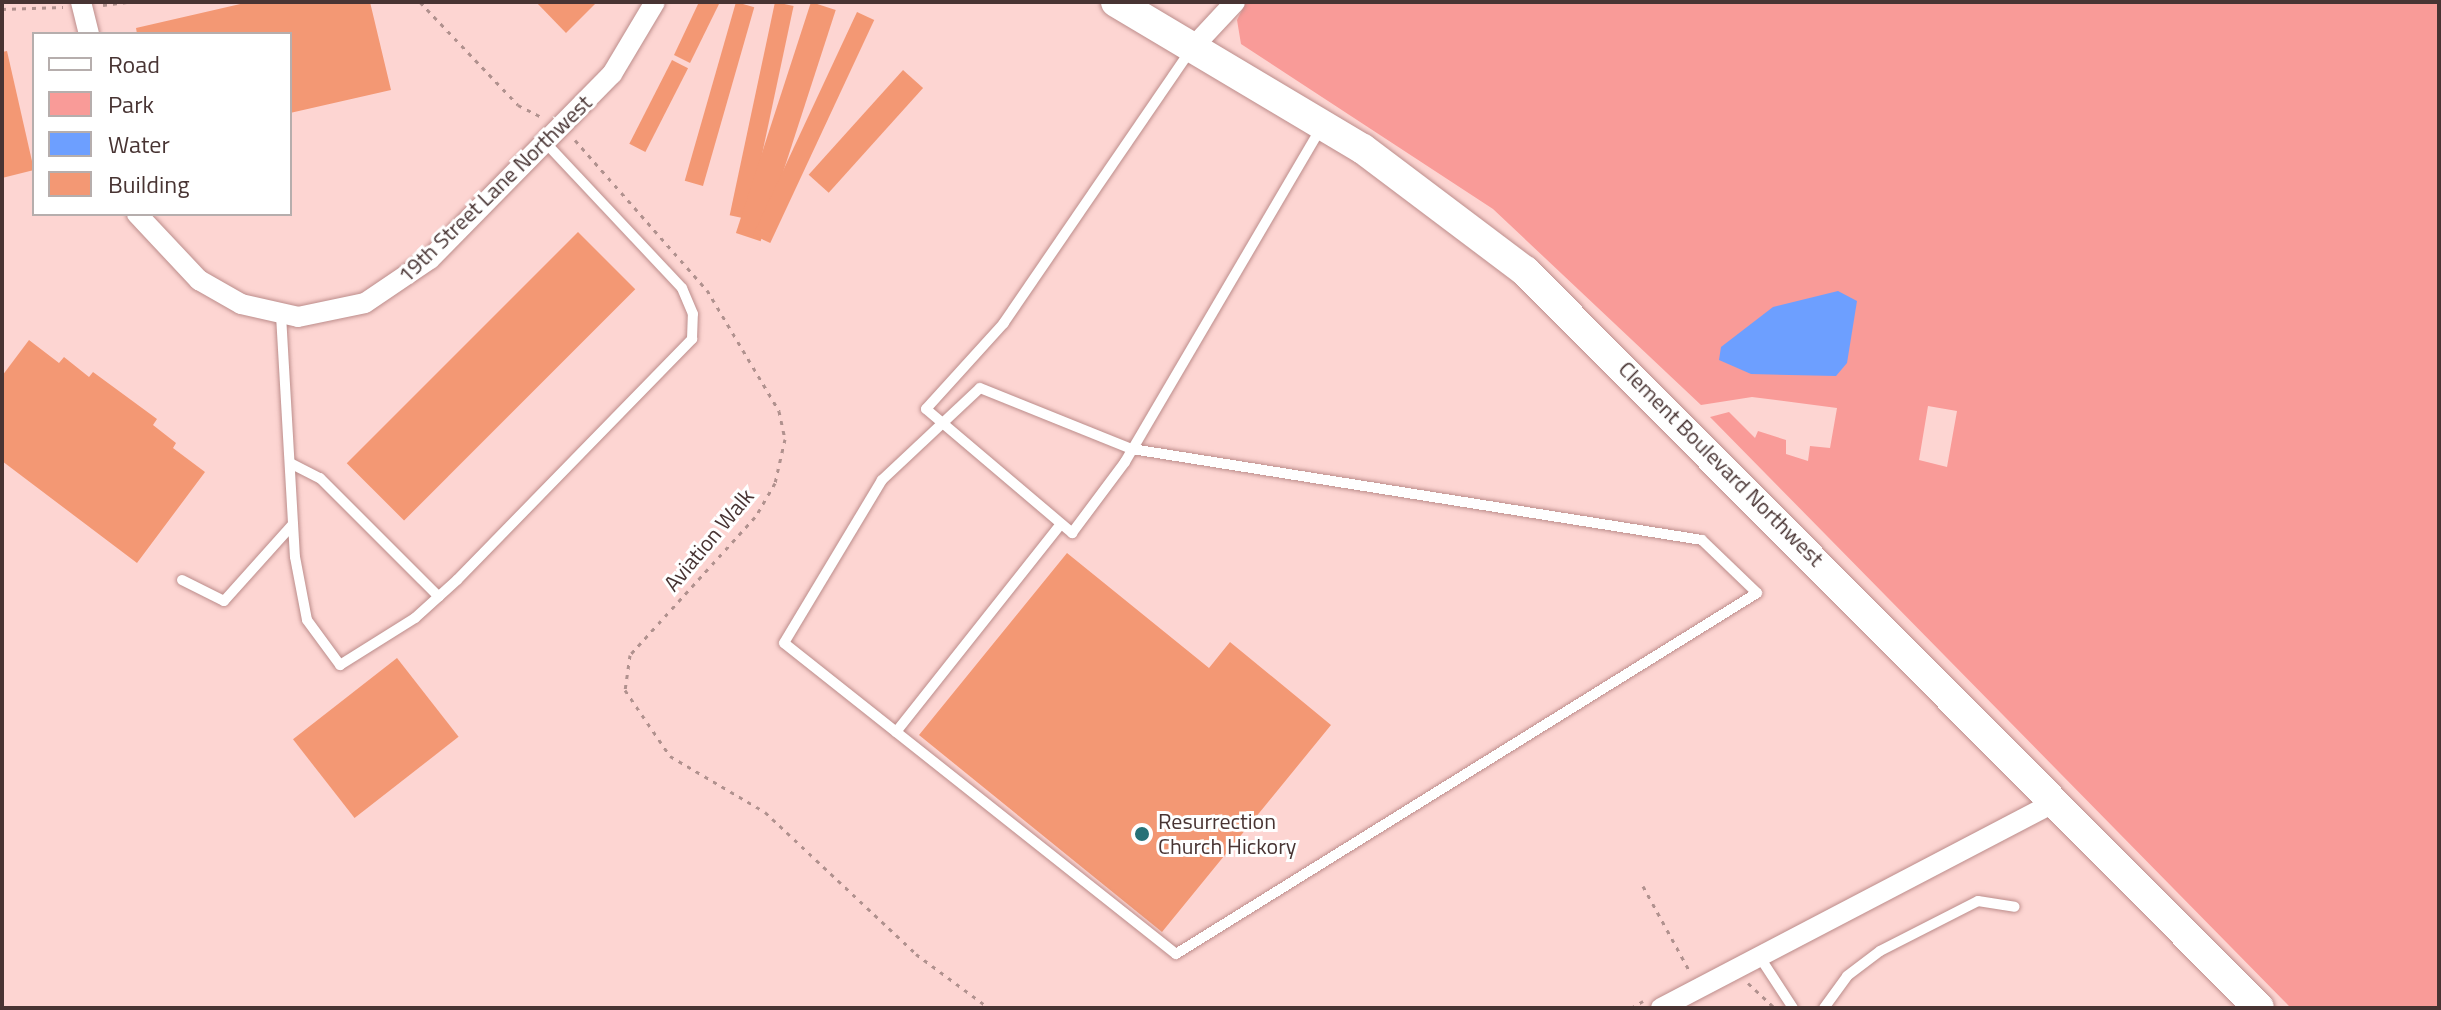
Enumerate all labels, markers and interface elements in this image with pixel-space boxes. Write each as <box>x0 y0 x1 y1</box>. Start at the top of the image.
legend <box>32 32 292 216</box>
text: Road <box>108 46 160 82</box>
text: Park <box>108 86 154 122</box>
street label: 19th Street Lane Northwest <box>393 90 597 288</box>
text: Water <box>108 126 170 162</box>
text: Building <box>108 166 190 202</box>
street label: Clement Boulevard Northwest <box>1613 356 1829 572</box>
street label: Aviation Walk <box>658 483 760 597</box>
place label: Resurrection Church Hickory <box>1158 808 1296 860</box>
marker: Resurrection Church Hickory <box>1133 825 1151 843</box>

